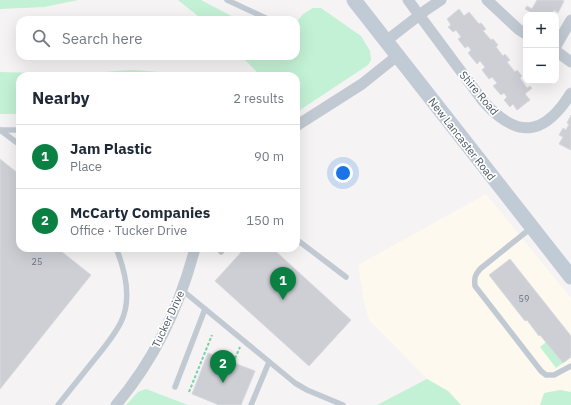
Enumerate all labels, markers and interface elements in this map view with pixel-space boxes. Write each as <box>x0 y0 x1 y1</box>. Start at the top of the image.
map controls <box>523 12 559 84</box>
button: + <box>523 12 559 48</box>
search box <box>16 16 300 60</box>
icon: search <box>30 27 52 49</box>
text: Search here <box>62 29 142 48</box>
button: − <box>523 48 559 84</box>
street label: Shire Road <box>457 68 501 118</box>
text: Nearby <box>32 87 90 109</box>
text: 2 results <box>233 90 284 107</box>
street label: New Lancaster Road <box>425 95 499 183</box>
text: Jam Plastic <box>70 139 152 158</box>
text: 1 <box>41 148 49 165</box>
text: 90 m <box>254 148 284 165</box>
text: Place <box>70 158 102 175</box>
your location <box>333 163 353 183</box>
text: McCarty Companies <box>70 203 210 222</box>
text: 2 <box>41 212 49 229</box>
text: 150 m <box>246 212 284 229</box>
text: Office · Tucker Drive <box>70 222 187 239</box>
house number: 25 <box>32 256 42 267</box>
pin: 1 <box>270 267 296 300</box>
street label: Tucker Drive <box>149 288 187 350</box>
house number: 59 <box>519 293 529 304</box>
pin: 2 <box>210 350 236 383</box>

